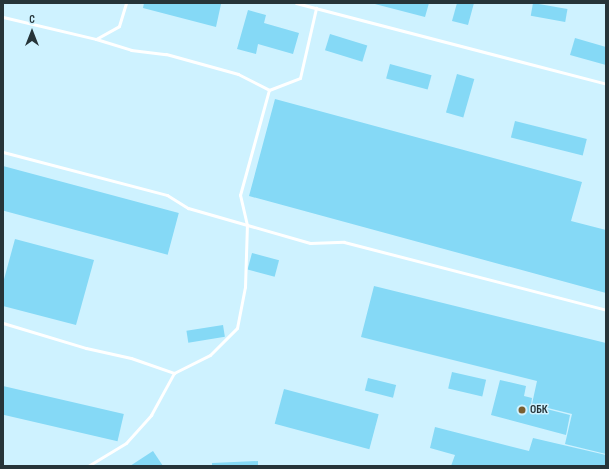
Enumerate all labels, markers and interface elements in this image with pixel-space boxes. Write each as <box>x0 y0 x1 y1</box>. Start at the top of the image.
north arrow <box>12 12 52 52</box>
text: С <box>29 13 35 26</box>
place label: ОБК <box>530 403 548 417</box>
marker: ОБК <box>517 405 527 415</box>

